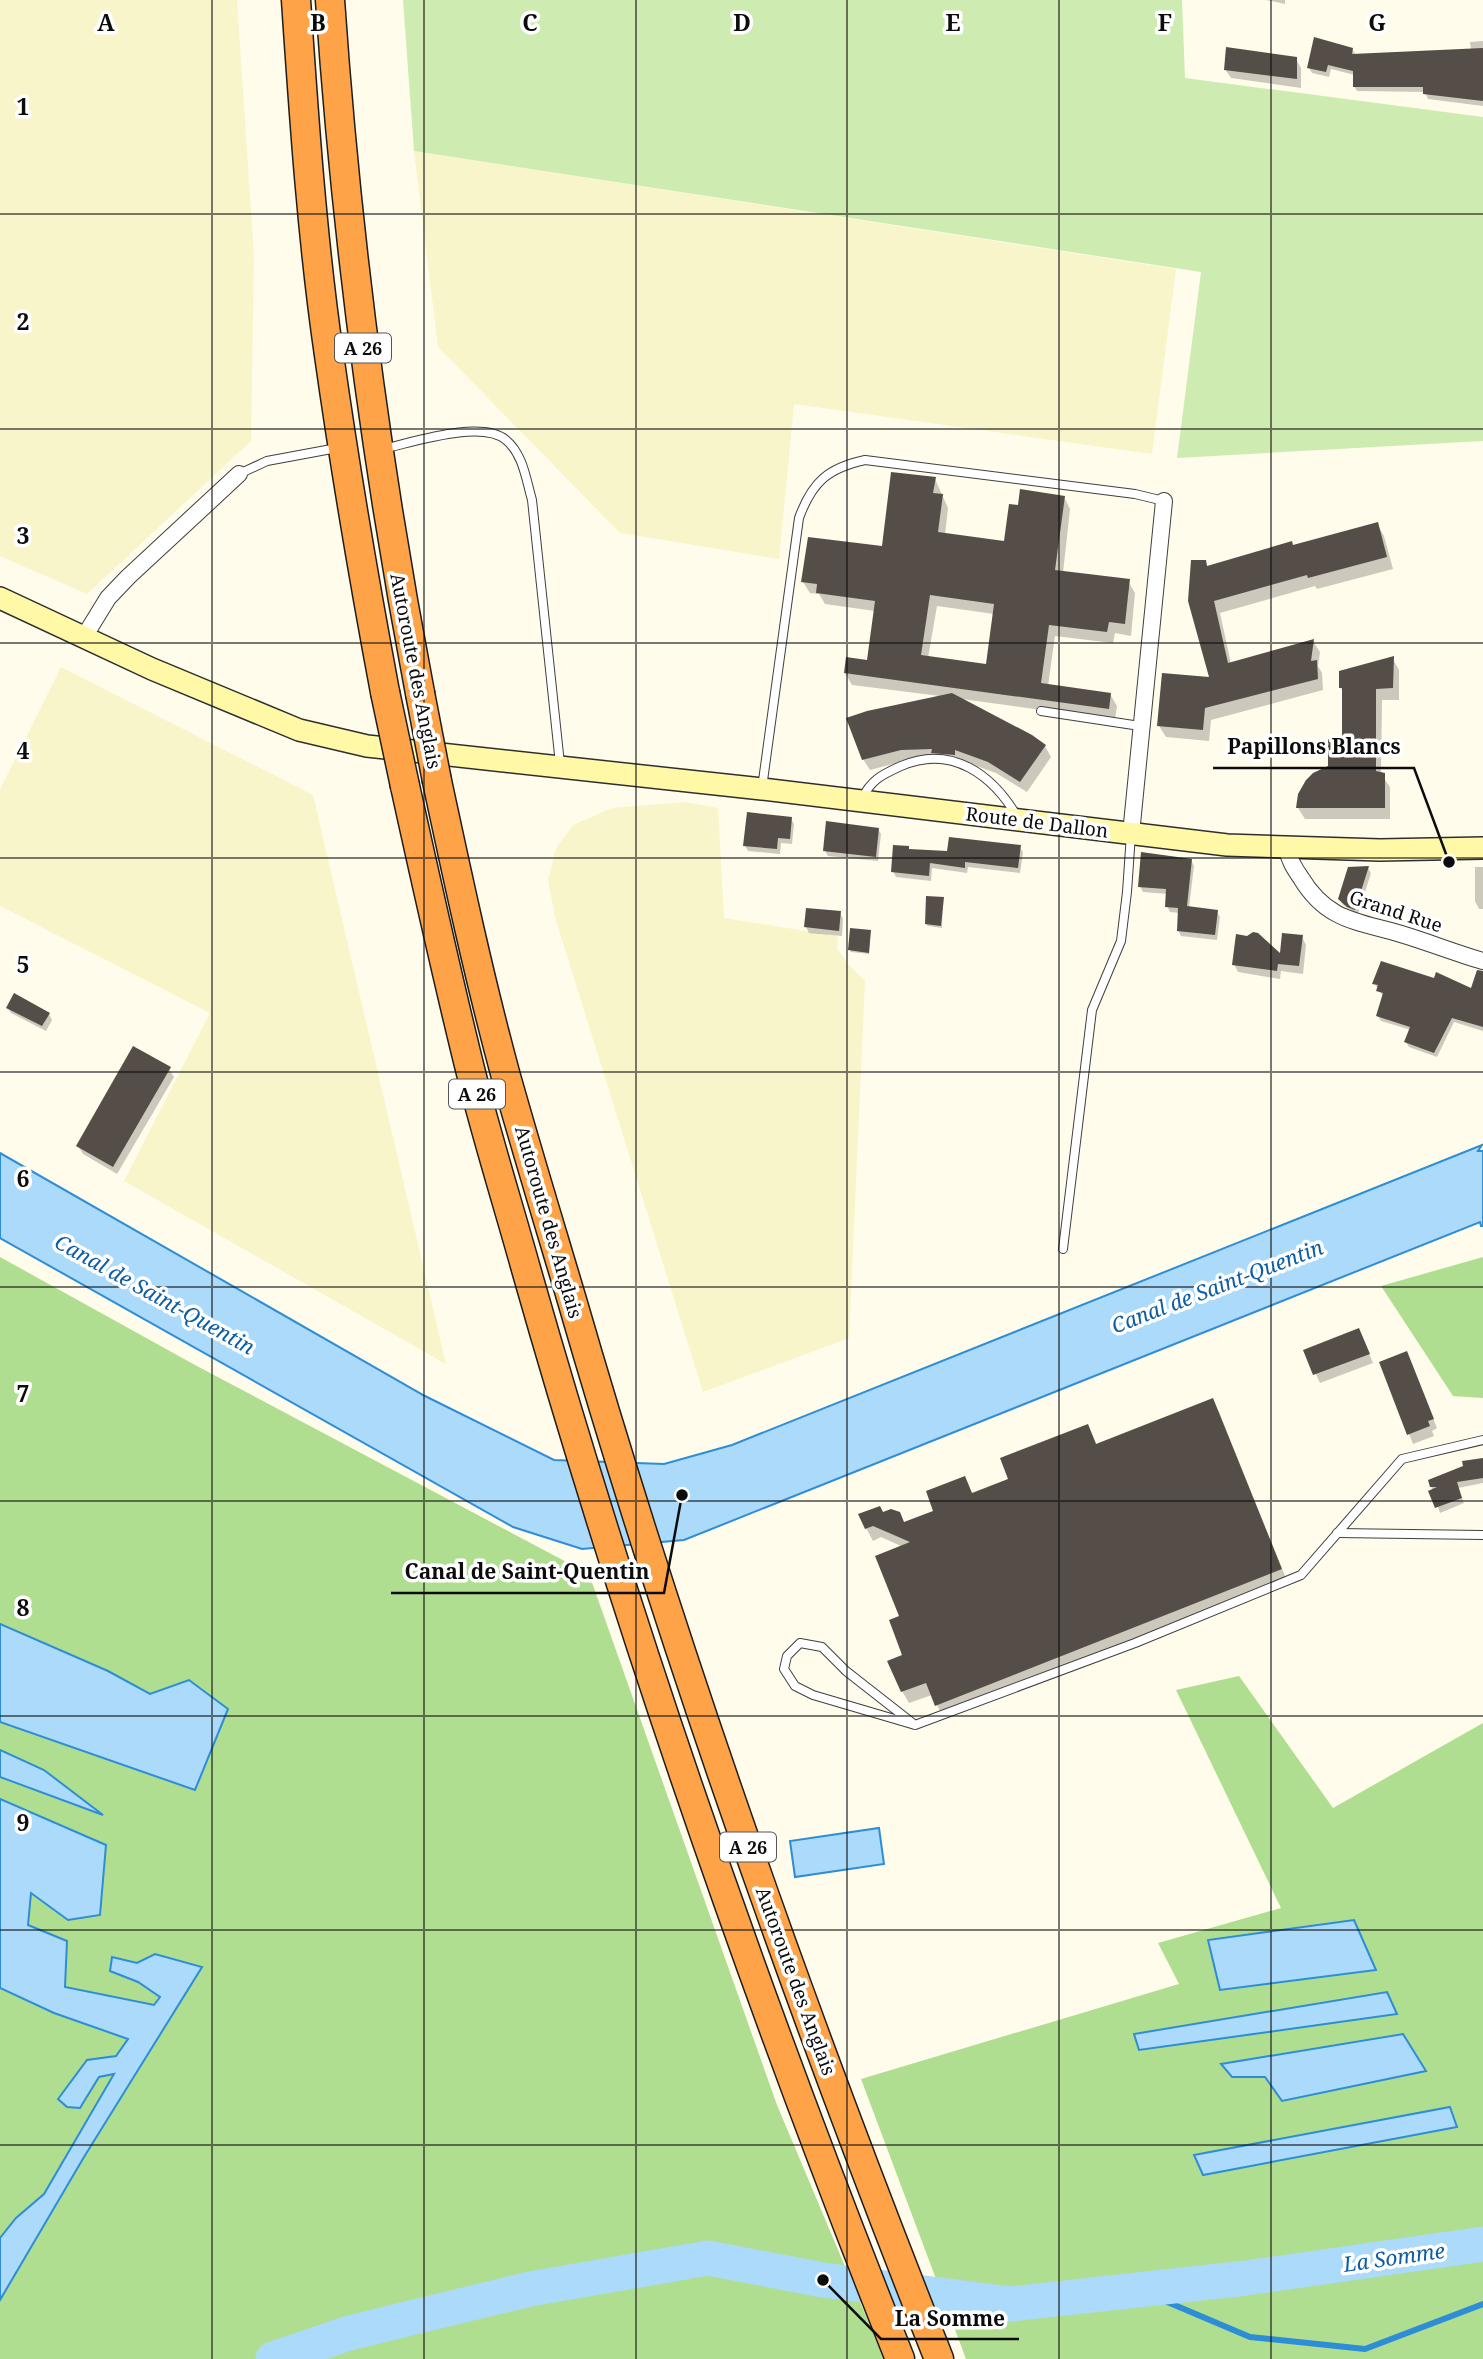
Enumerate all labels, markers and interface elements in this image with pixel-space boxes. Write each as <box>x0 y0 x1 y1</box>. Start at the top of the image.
text: A <box>97 6 115 38</box>
text: B <box>310 6 326 38</box>
text: C <box>522 6 538 38</box>
text: D <box>733 6 751 38</box>
text: E <box>945 6 961 38</box>
text: F <box>1158 6 1172 38</box>
text: G <box>1368 6 1386 38</box>
text: 1 <box>17 90 30 122</box>
text: 2 <box>17 305 30 337</box>
road number: A 26 <box>335 334 391 362</box>
text: 3 <box>17 519 30 551</box>
street label: Autoroute des Anglais <box>384 571 448 771</box>
callout: Papillons Blancs <box>1213 726 1414 768</box>
text: Papillons Blancs <box>1227 732 1401 760</box>
text: 4 <box>17 734 30 766</box>
street label: Route de Dallon <box>964 800 1110 844</box>
street label: Grand Rue <box>1346 884 1446 938</box>
text: 5 <box>17 948 30 980</box>
road number: A 26 <box>449 1079 505 1108</box>
street label: Autoroute des Anglais <box>509 1123 589 1321</box>
text: 6 <box>17 1162 30 1194</box>
water label: Canal de Saint-Quentin <box>50 1227 260 1361</box>
water label: Canal de Saint-Quentin <box>1107 1233 1327 1339</box>
text: 7 <box>17 1377 30 1409</box>
callout: Canal de Saint-Quentin <box>391 1551 664 1593</box>
text: Canal de Saint-Quentin <box>405 1557 649 1585</box>
text: 8 <box>17 1591 30 1623</box>
text: 9 <box>17 1806 30 1838</box>
road number: A 26 <box>720 1832 776 1861</box>
street label: Autoroute des Anglais <box>750 1883 842 2079</box>
water label: La Somme <box>1340 2236 1447 2278</box>
callout: La Somme <box>881 2297 1019 2339</box>
text: La Somme <box>895 2304 1005 2332</box>

